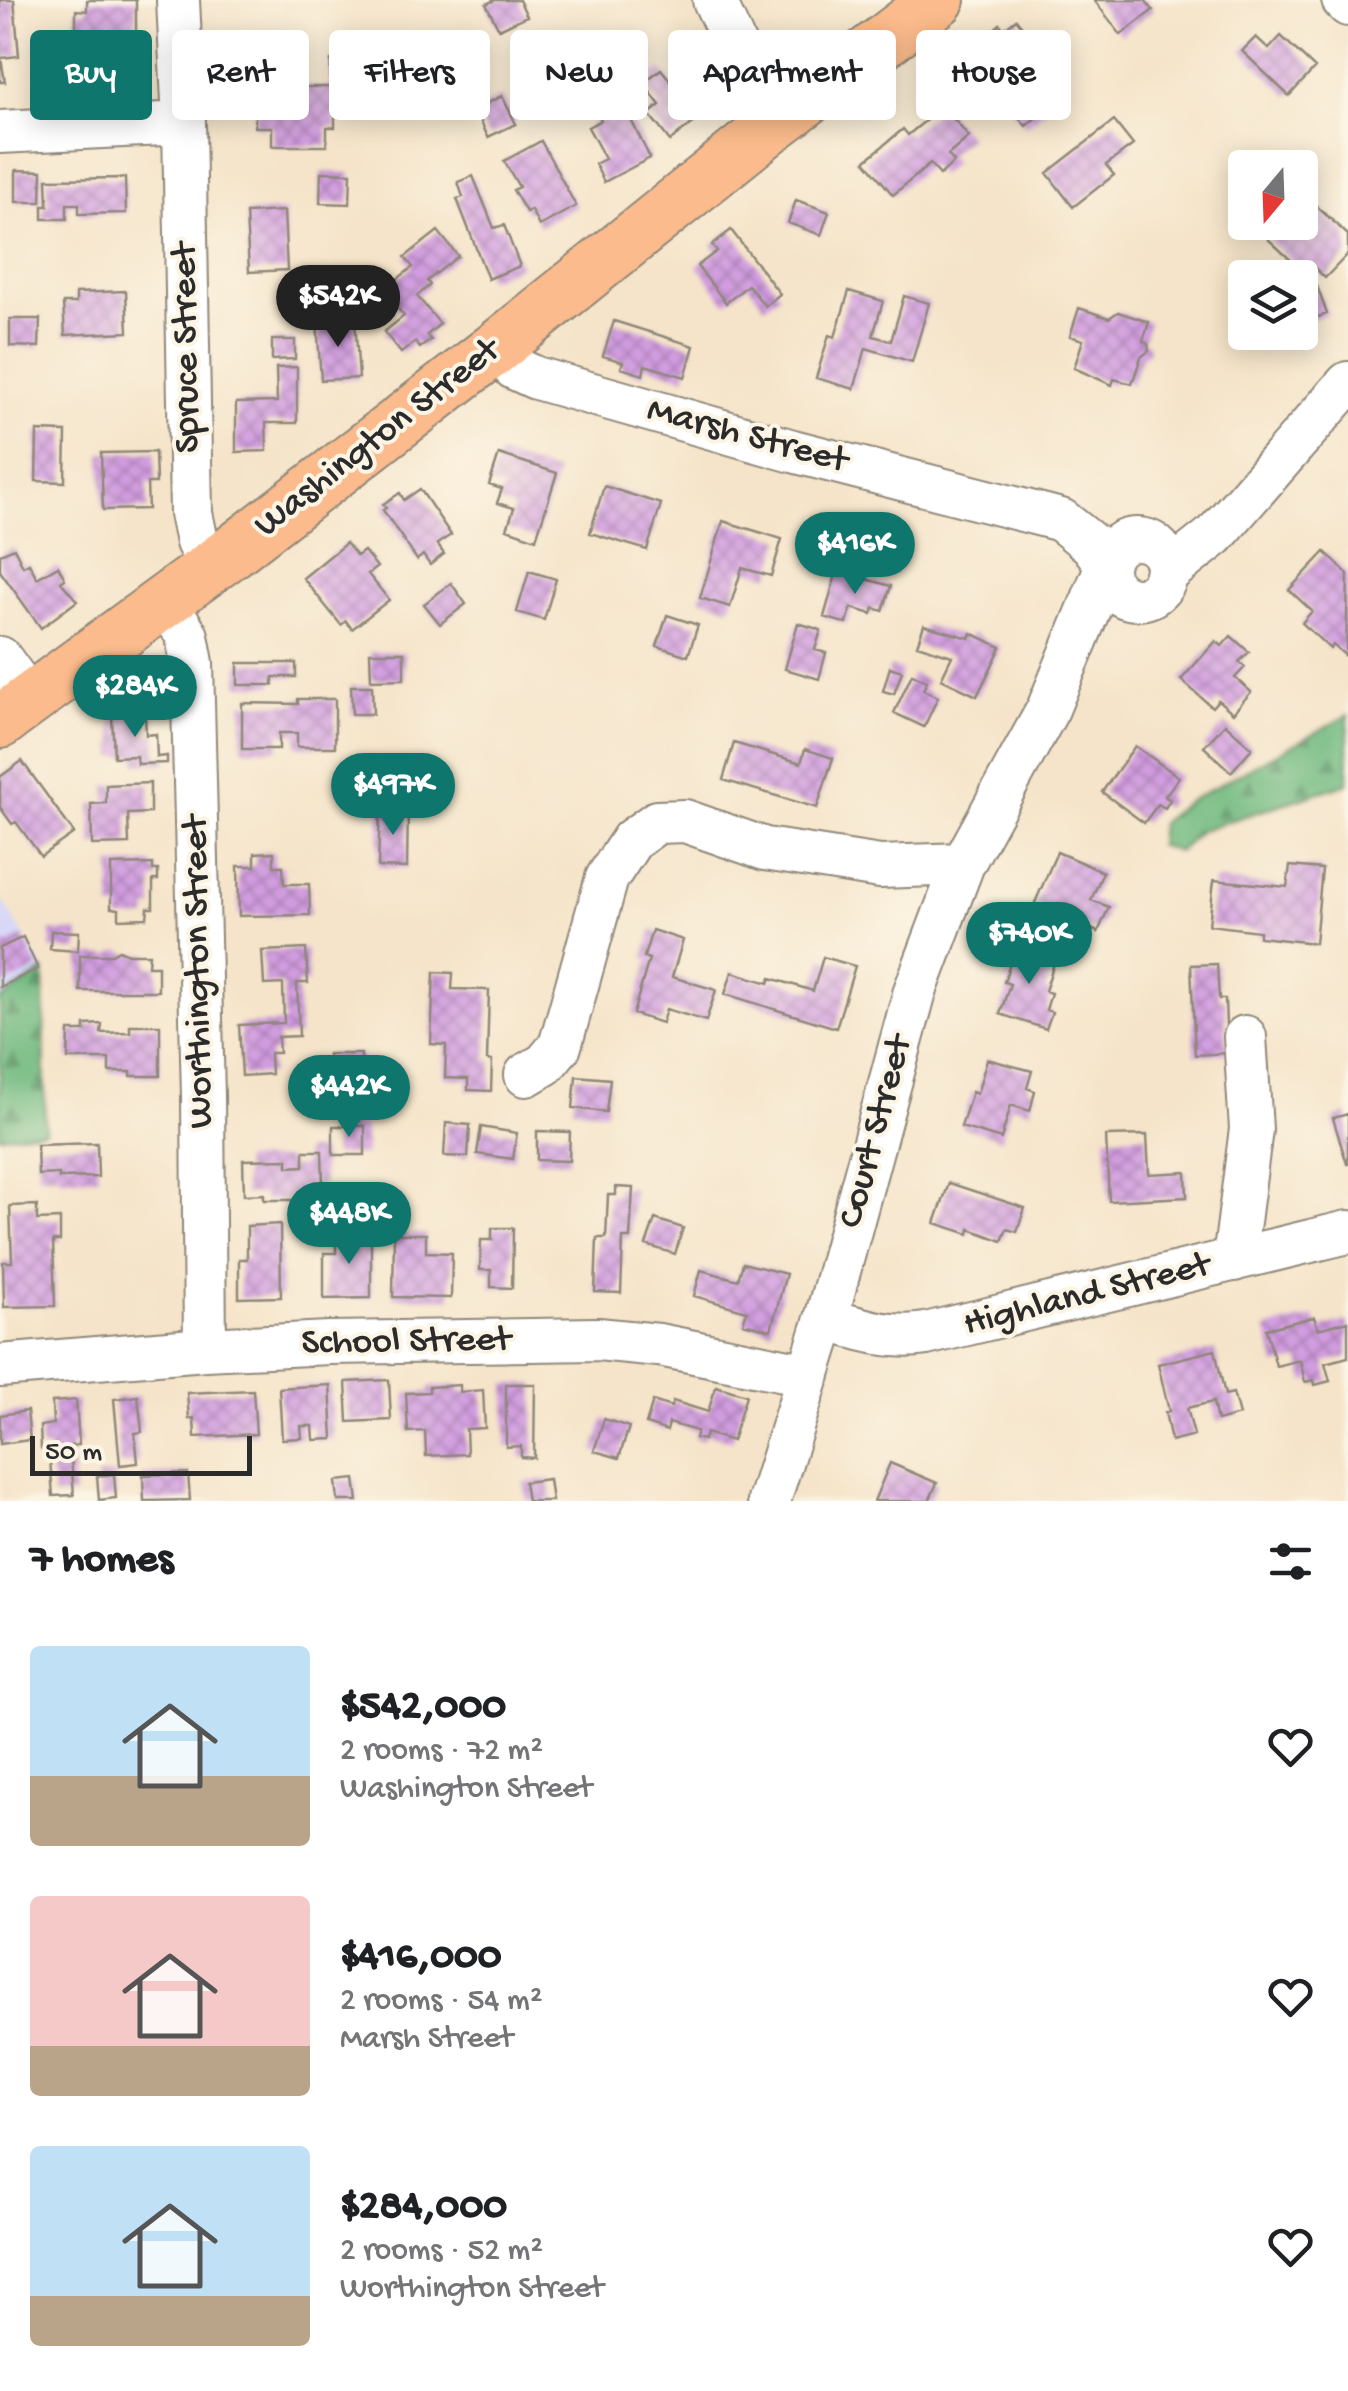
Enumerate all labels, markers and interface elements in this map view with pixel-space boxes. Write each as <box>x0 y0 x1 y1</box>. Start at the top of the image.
chip: Buy <box>30 30 152 120</box>
chip: Rent <box>172 30 309 120</box>
chip: Filters <box>329 30 490 120</box>
chip: New <box>510 30 648 120</box>
chip: Apartment <box>668 30 896 120</box>
chip: House <box>916 30 1071 120</box>
north arrow <box>1228 150 1318 240</box>
map controls <box>1228 150 1318 350</box>
street label: Spruce Street <box>164 239 212 454</box>
button: layers <box>1228 260 1318 350</box>
pin: $542K <box>268 265 408 350</box>
text: $542K <box>298 278 378 316</box>
street label: Washington Street <box>247 327 512 548</box>
street label: Marsh Street <box>642 389 855 486</box>
pin: $416K <box>785 512 925 597</box>
text: $416K <box>817 525 893 563</box>
pin: $284K <box>65 655 205 740</box>
text: $284K <box>95 668 175 706</box>
pin: $497K <box>323 753 463 838</box>
text: $497K <box>353 766 433 804</box>
street label: Worthington Street <box>175 812 225 1129</box>
pin: $740K <box>959 902 1099 987</box>
text: $740K <box>988 915 1070 953</box>
street label: Court Street <box>830 1028 925 1233</box>
pin: $442K <box>279 1055 419 1140</box>
text: $442K <box>310 1068 388 1106</box>
pin: $448K <box>279 1182 419 1267</box>
text: $448K <box>309 1195 389 1233</box>
street label: Highland Street <box>959 1243 1218 1348</box>
street label: School Street <box>301 1319 514 1367</box>
scale bar <box>30 1431 252 1476</box>
text: 50 m <box>45 1437 102 1470</box>
icon: filters <box>1263 1534 1318 1589</box>
text: 7 homes <box>30 1537 173 1586</box>
text: $542,000 <box>340 1684 506 1733</box>
icon: home <box>110 1686 230 1806</box>
icon: heart <box>1263 1719 1318 1774</box>
text: 2 rooms · 72 m² <box>340 1733 543 1771</box>
text: Washington Street <box>340 1771 592 1809</box>
text: $416,000 <box>340 1934 502 1983</box>
icon: home <box>110 1936 230 2056</box>
icon: heart <box>1263 1969 1318 2024</box>
text: 2 rooms · 54 m² <box>340 1983 542 2021</box>
text: Marsh Street <box>340 2021 513 2059</box>
text: $284,000 <box>340 2184 507 2233</box>
icon: home <box>110 2186 230 2306</box>
icon: heart <box>1263 2219 1318 2274</box>
text: 2 rooms · 52 m² <box>340 2233 543 2271</box>
text: Worthington Street <box>340 2271 604 2309</box>

